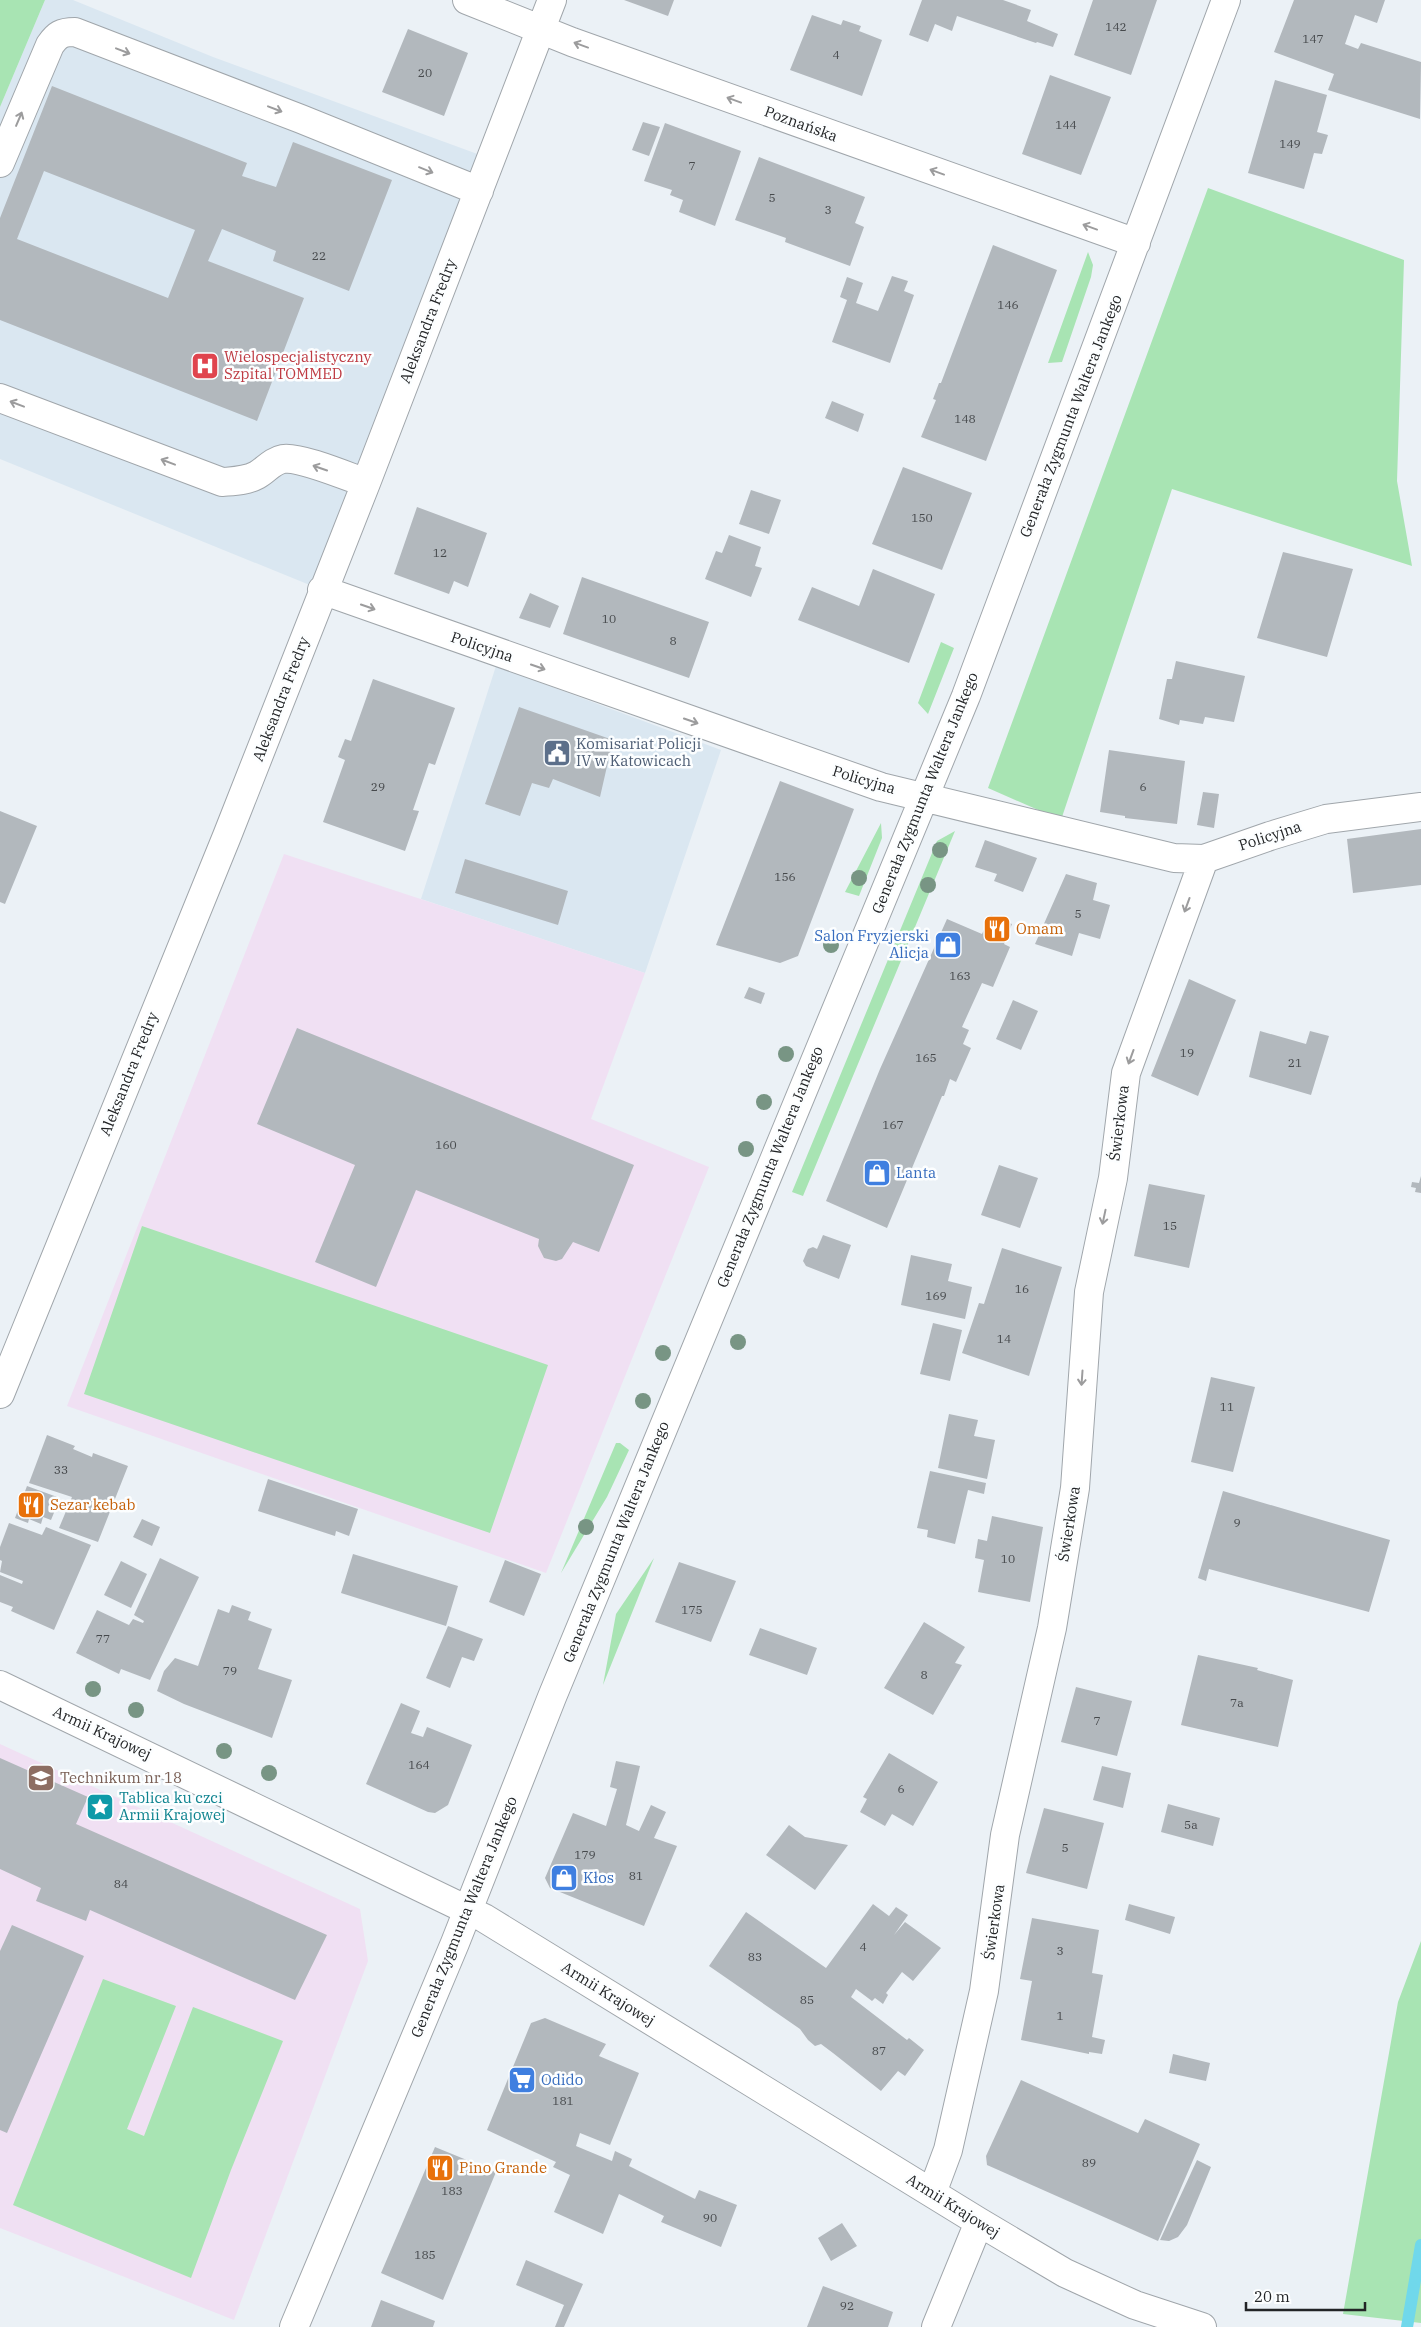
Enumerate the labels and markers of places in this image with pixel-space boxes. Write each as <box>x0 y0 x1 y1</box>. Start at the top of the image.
place label: Wielospecjalistyczny Szpital TOMMED <box>224 347 372 383</box>
hospital icon: Wielospecjalistyczny Szpital TOMMED <box>190 351 220 381</box>
place label: Komisariat Policji IV w Katowicach <box>576 734 701 770</box>
public building icon: Komisariat Policji IV w Katowicach <box>542 738 572 768</box>
restaurant icon: Omam <box>982 914 1012 944</box>
place label: Omam <box>1016 919 1064 938</box>
place label: Salon Fryzjerski Alicja <box>814 926 929 962</box>
shop icon: Salon Fryzjerski Alicja <box>933 930 963 960</box>
shop icon: Lanta <box>862 1158 892 1188</box>
place label: Lanta <box>896 1163 936 1182</box>
restaurant icon: Sezar kebab <box>16 1490 46 1520</box>
place label: Sezar kebab <box>50 1495 135 1514</box>
school or university icon: Technikum nr 18 <box>26 1763 56 1793</box>
place label: Technikum nr 18 <box>60 1768 182 1787</box>
place label: Tablica ku czci Armii Krajowej <box>119 1788 226 1824</box>
place icon: Tablica ku czci Armii Krajowej <box>85 1792 115 1822</box>
shop icon: Kłos <box>549 1863 579 1893</box>
place label: Kłos <box>583 1868 614 1887</box>
supermarket icon: Odido <box>507 2065 537 2095</box>
place label: Odido <box>541 2070 583 2089</box>
restaurant icon: Pino Grande <box>425 2153 455 2183</box>
place label: Pino Grande <box>459 2158 547 2177</box>

